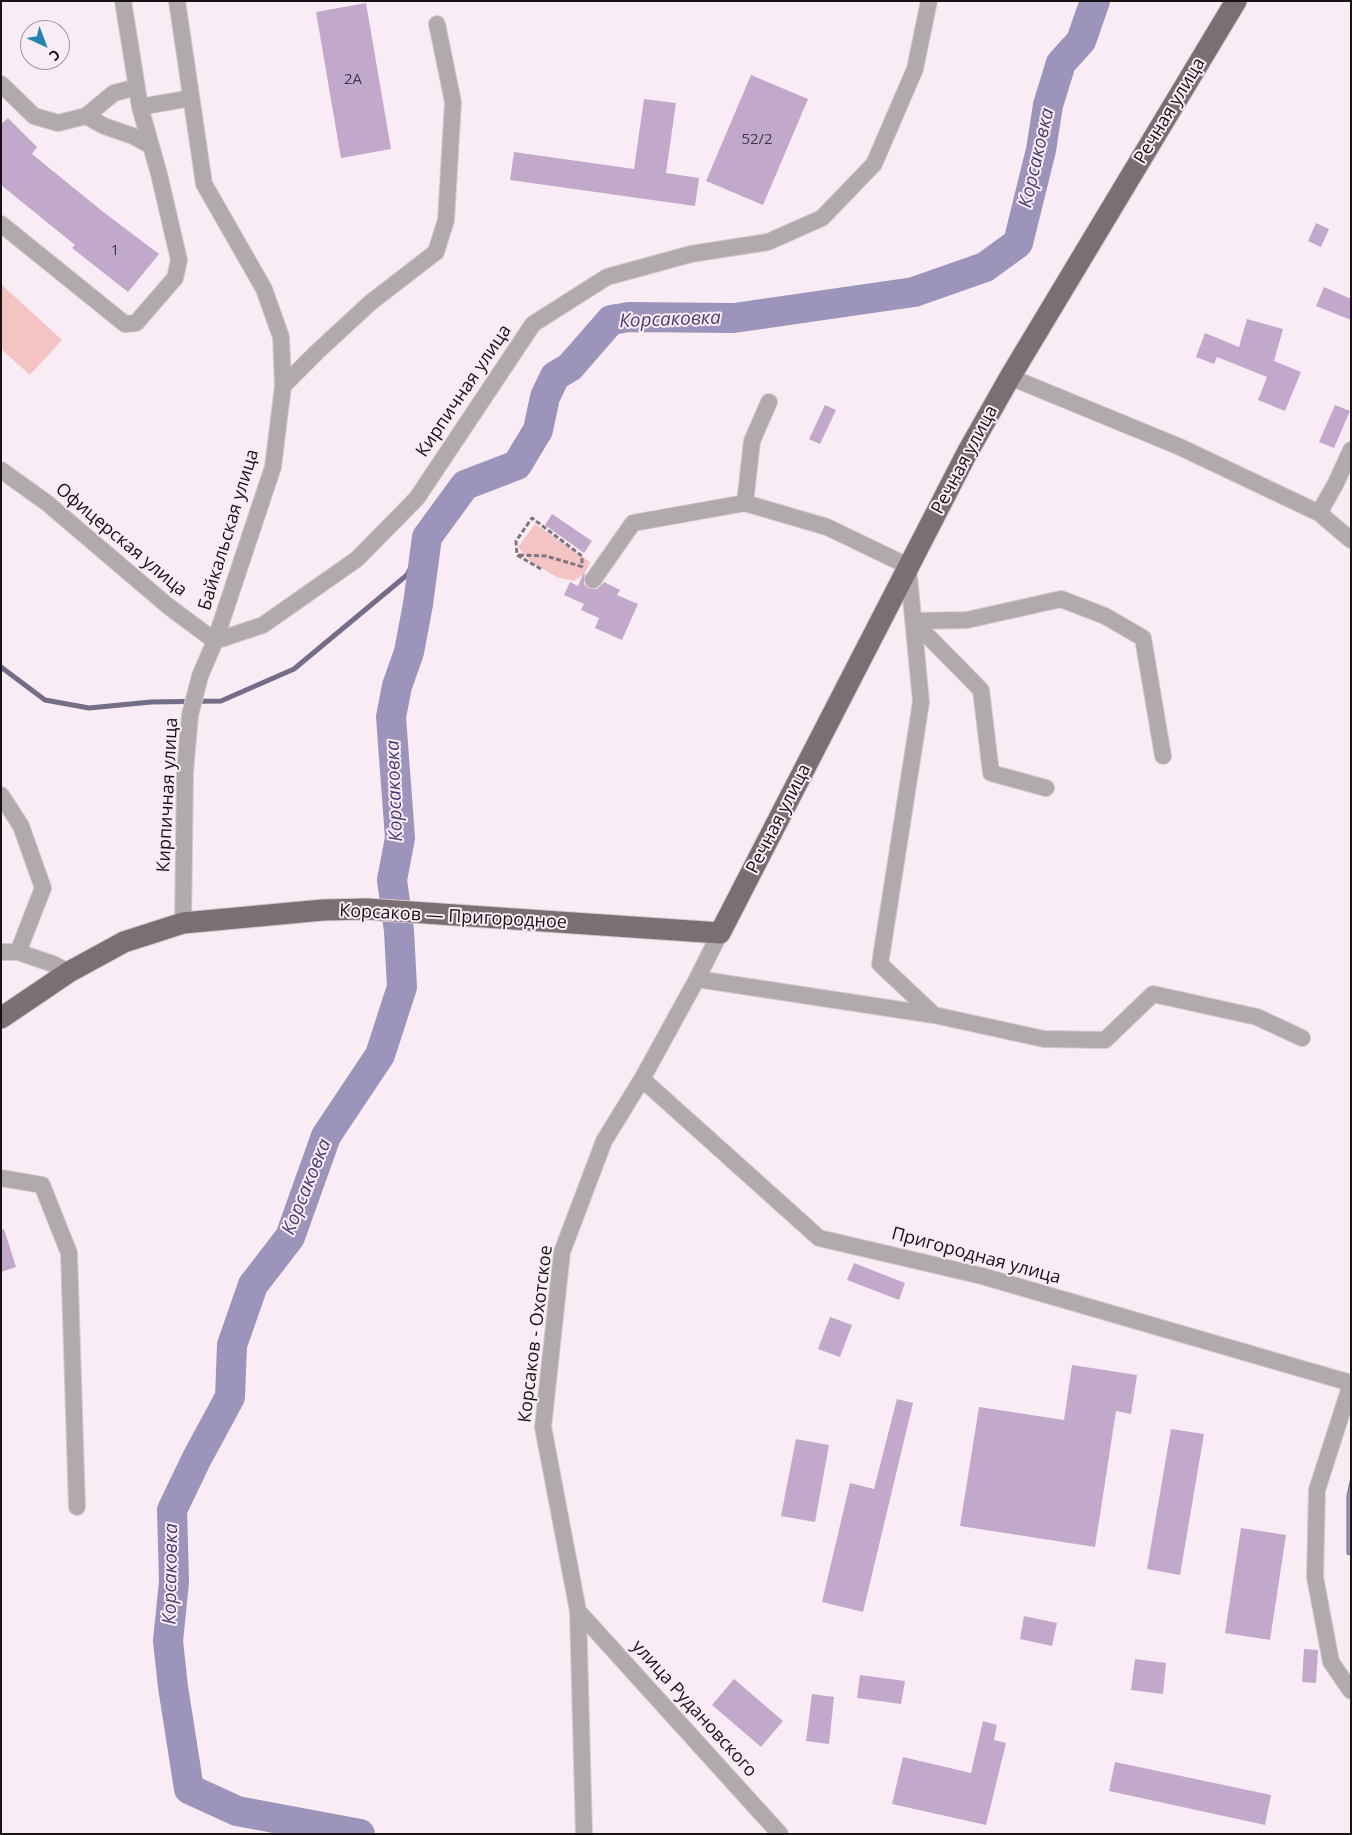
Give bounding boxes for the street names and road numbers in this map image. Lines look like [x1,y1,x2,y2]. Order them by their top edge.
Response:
street label: Речная улица [1130,54,1210,168]
street label: Кирпичная улица [412,321,516,461]
street label: Речная улица [927,402,1003,518]
street label: Байкальская улица [194,447,264,613]
street label: Офицерская улица [51,479,191,601]
street label: Кирпичная улица [153,717,183,873]
street label: Речная улица [742,761,816,877]
street label: Корсаков — Пригородное [339,900,567,934]
street label: Пригородная улица [889,1223,1063,1289]
street label: Корсаков - Охотское [514,1244,558,1424]
street label: улица Рудановского [627,1636,761,1782]

